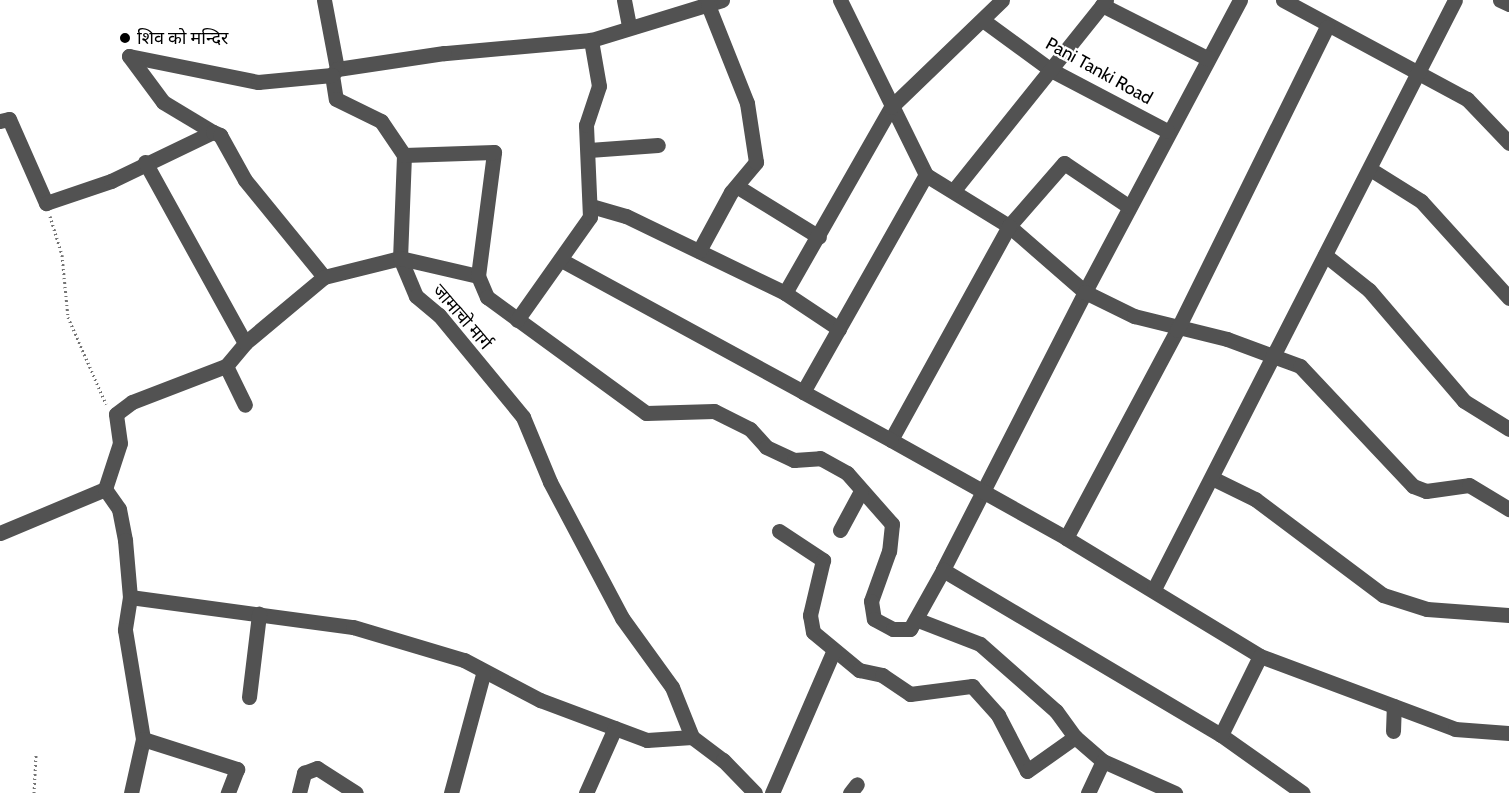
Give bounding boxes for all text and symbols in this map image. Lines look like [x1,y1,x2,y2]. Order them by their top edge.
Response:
place label: शिव को मन्दिर [137,27,228,49]
marker: शिव को मन्दिर [118,31,132,45]
street label: Pani Tanki Road [1042,33,1156,109]
street label: जामाचो मार्ग [428,280,496,354]

